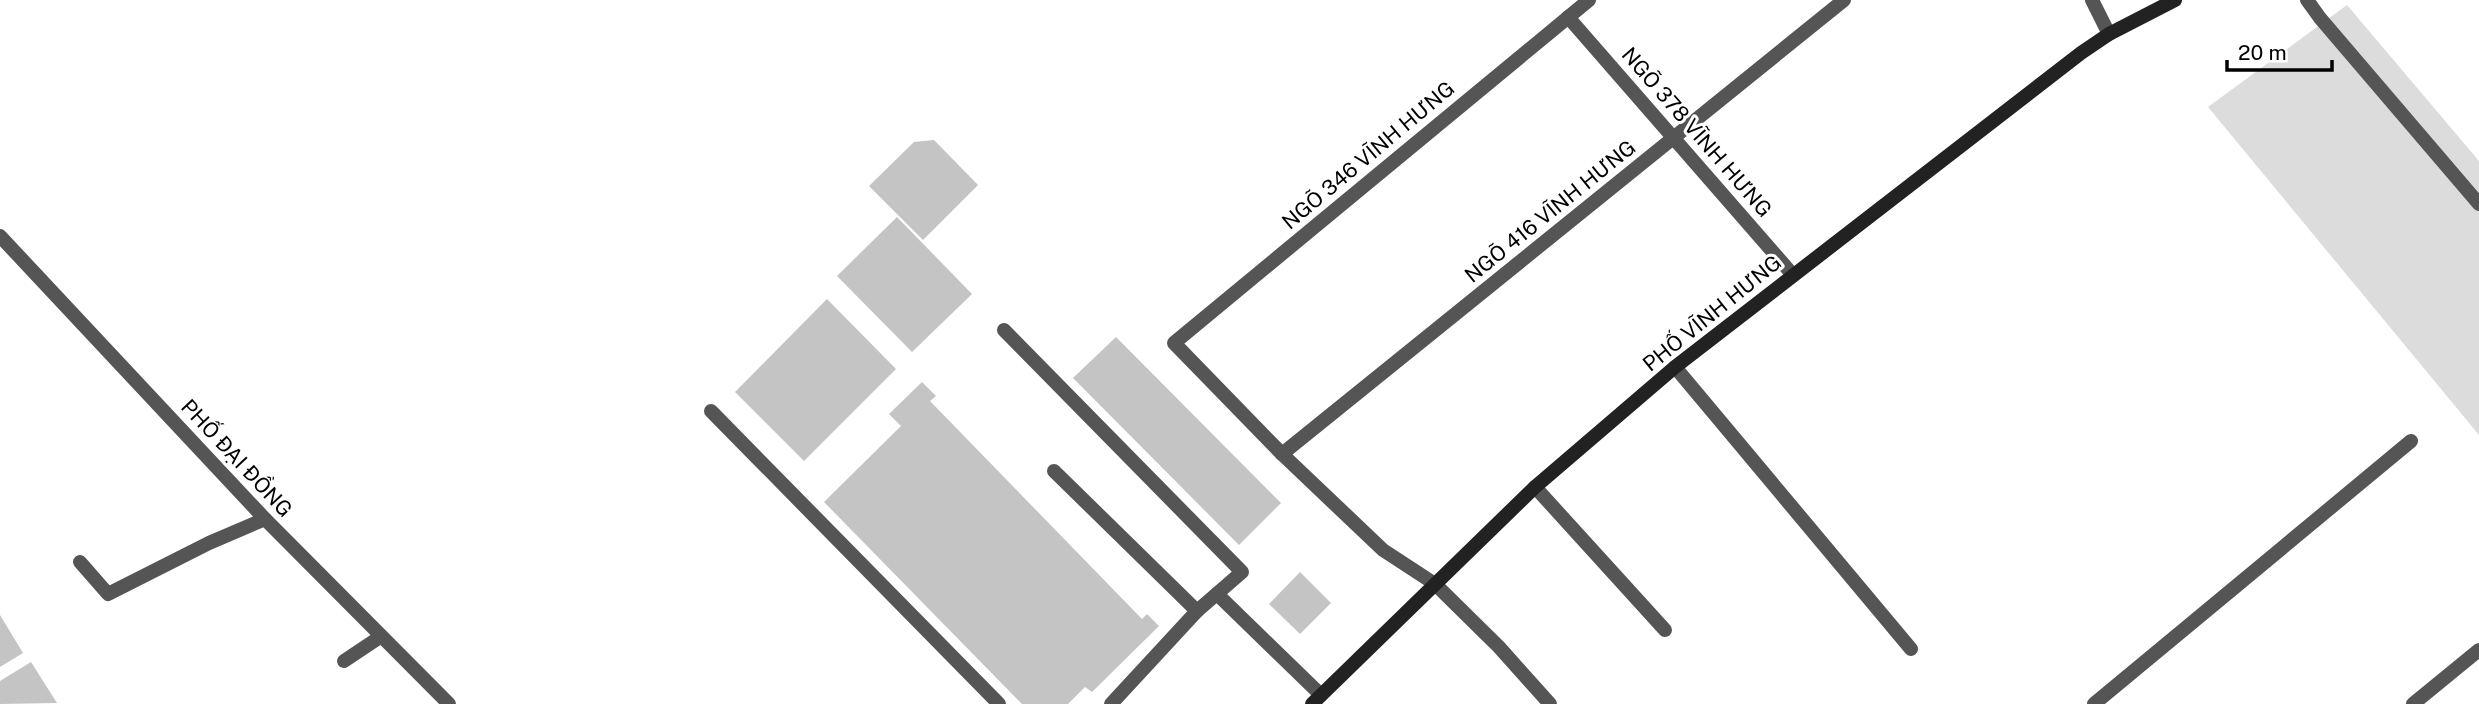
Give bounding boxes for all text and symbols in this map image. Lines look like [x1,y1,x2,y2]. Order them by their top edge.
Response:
scale bar [2227,28,2332,72]
text: 20 m [2238,40,2287,65]
street label: NGÕ 378 VĨNH HƯNG [1617,42,1777,222]
street label: NGÕ 346 VĨNH HƯNG [1277,76,1459,234]
street label: NGÕ 416 VĨNH HƯNG [1460,134,1640,288]
street label: PHỐ VĨNH HƯNG [1637,248,1786,376]
street label: PHỐ ĐẠI ĐỒNG [176,393,299,522]

